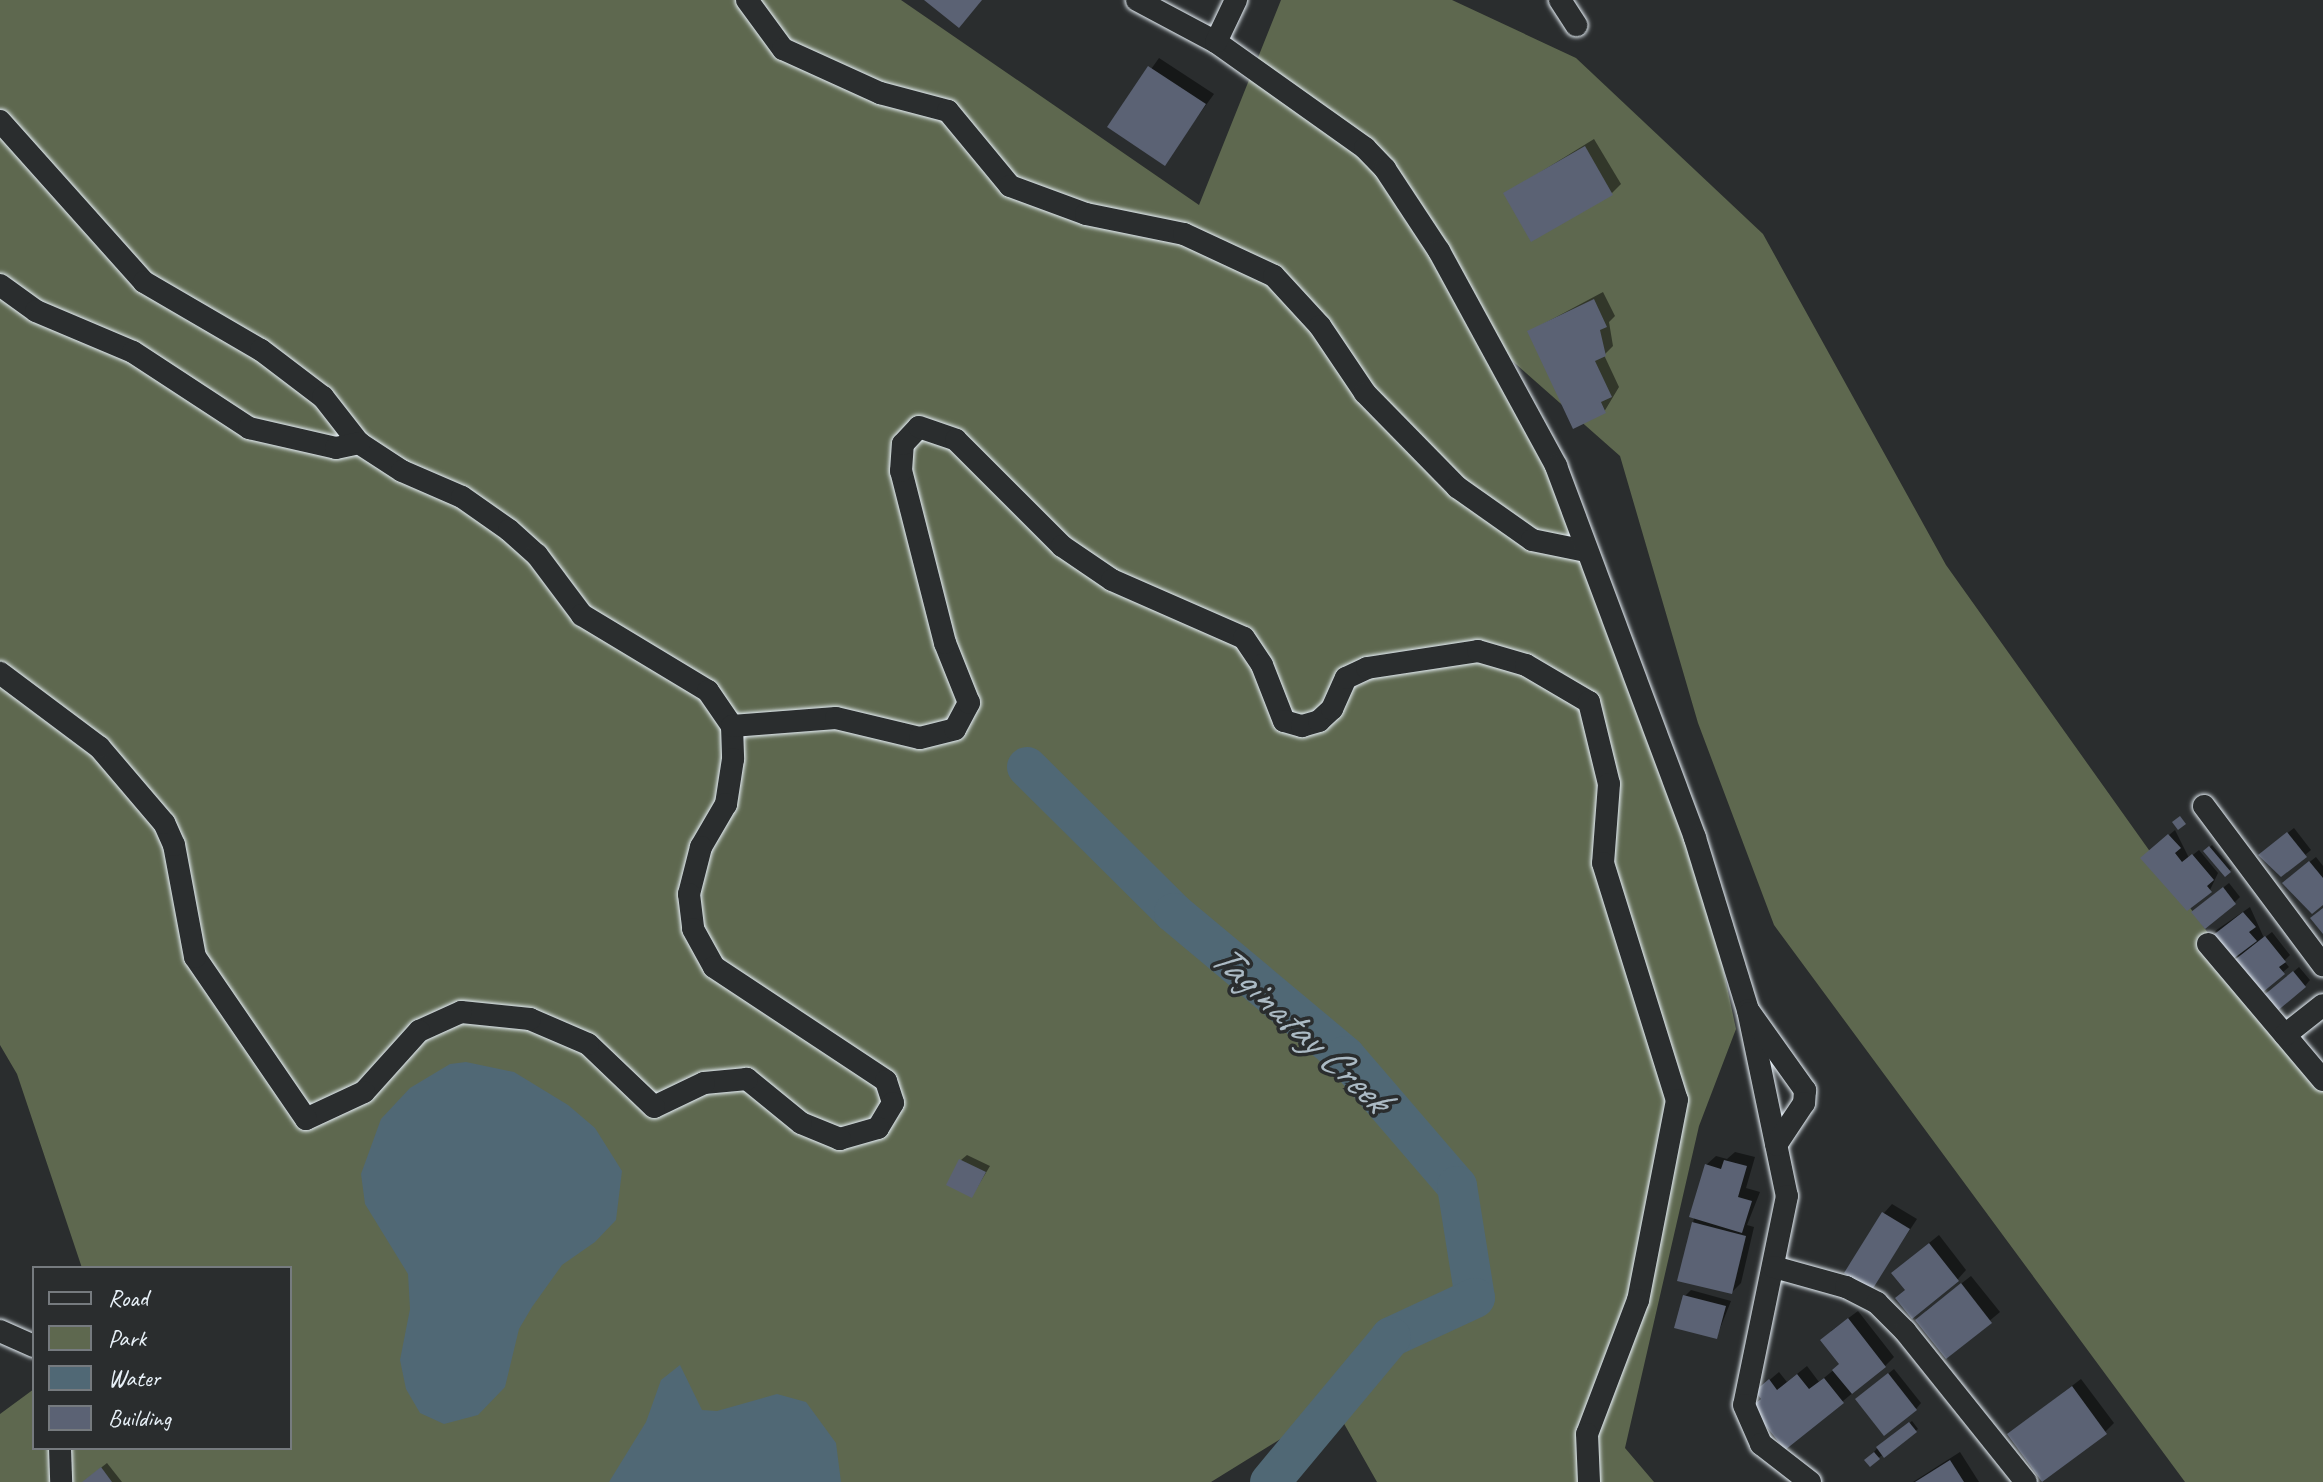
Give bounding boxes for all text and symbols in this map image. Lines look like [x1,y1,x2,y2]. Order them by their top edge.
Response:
water label: Taginatay Creek [1200,932,1400,1124]
legend [32,1266,292,1450]
text: Road [108,1283,148,1313]
text: Park [108,1323,146,1353]
text: Water [108,1363,160,1393]
text: Building [108,1403,171,1433]

